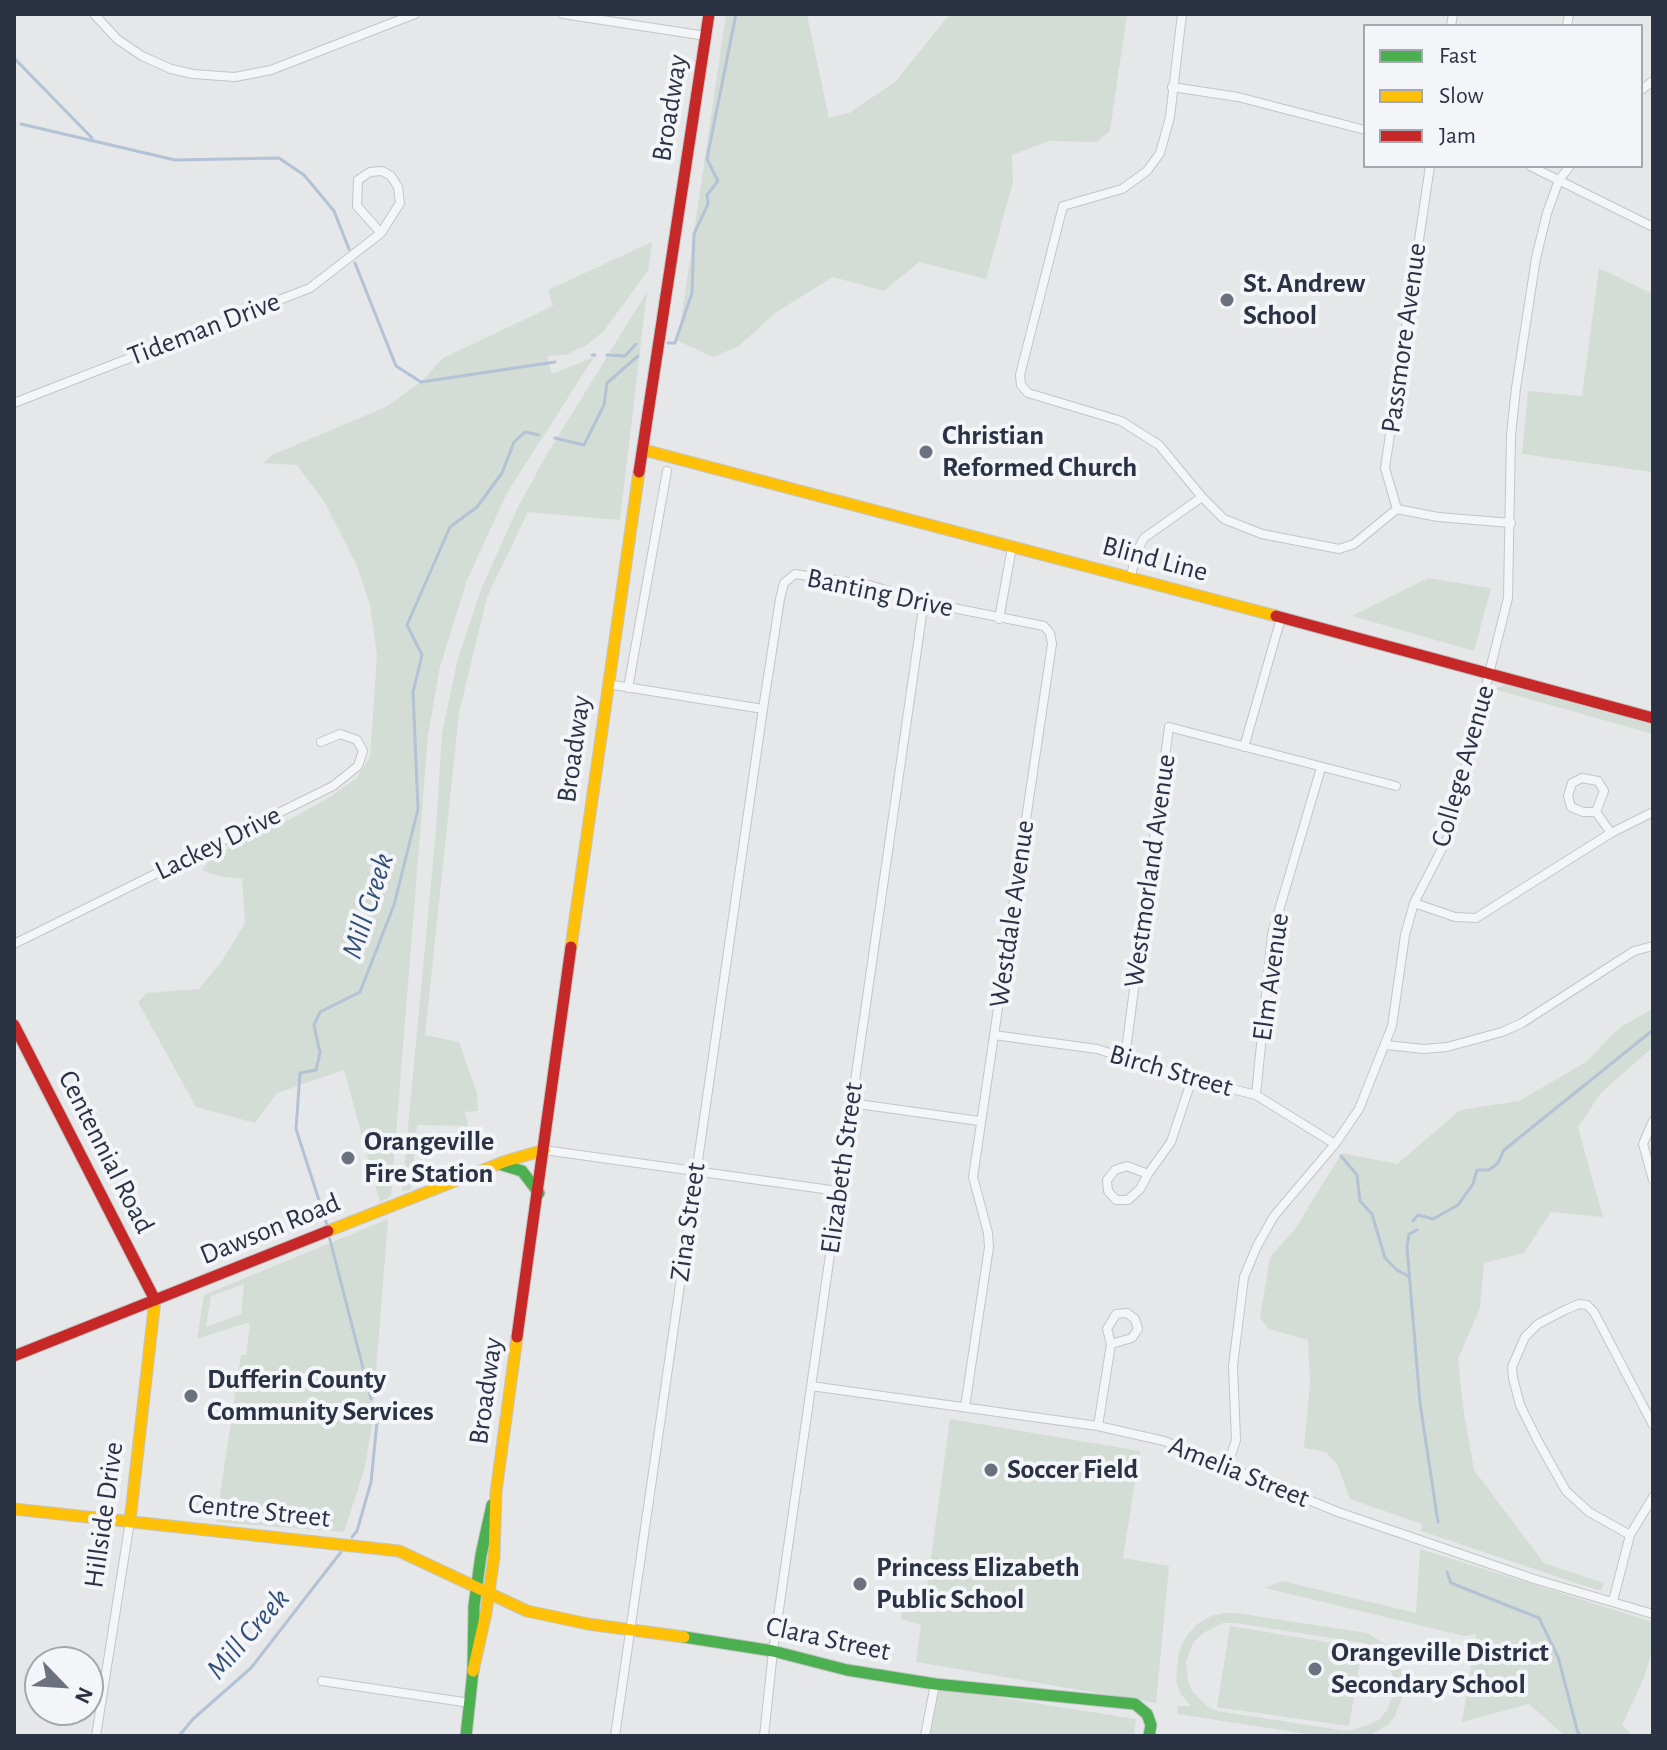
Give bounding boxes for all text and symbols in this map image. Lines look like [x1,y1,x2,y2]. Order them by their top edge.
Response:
legend [1363,24,1643,168]
text: Fast [1439,44,1476,68]
street label: Broadway [645,52,695,164]
text: Slow [1439,84,1484,108]
text: Jam [1439,124,1476,148]
street label: Passmore Avenue [1374,241,1434,435]
place label: St. Andrew School [1243,267,1365,333]
street label: Tideman Drive [123,285,285,373]
marker: St. Andrew School [1218,291,1236,309]
place label: Christian Reformed Church [942,419,1137,485]
marker: Christian Reformed Church [917,443,935,461]
street label: Blind Line [1098,529,1212,589]
street label: Banting Drive [804,561,956,625]
street label: College Avenue [1424,681,1502,851]
street label: Broadway [550,693,598,805]
street label: Westmorland Avenue [1117,752,1183,990]
street label: Lackey Drive [150,798,286,888]
street label: Westdale Avenue [982,818,1042,1010]
water label: Mill Creek [334,849,402,963]
street label: Elm Avenue [1245,911,1297,1043]
street label: Birch Street [1105,1037,1237,1105]
street label: Centennial Road [51,1065,161,1239]
street label: Elizabeth Street [813,1080,871,1256]
place label: Orangeville Fire Station [364,1125,494,1191]
marker: Orangeville Fire Station [339,1149,357,1167]
street label: Zina Street [663,1161,713,1283]
street label: Dawson Road [195,1186,345,1272]
street label: Broadway [462,1335,510,1447]
place label: Dufferin County Community Services [207,1363,434,1429]
marker: Dufferin County Community Services [182,1387,200,1405]
street label: Amelia Street [1164,1429,1314,1515]
street label: Hillside Drive [77,1440,131,1590]
place label: Soccer Field [1007,1453,1138,1487]
marker: Soccer Field [982,1461,1000,1479]
street label: Centre Street [186,1487,332,1535]
place label: Princess Elizabeth Public School [876,1551,1080,1617]
marker: Princess Elizabeth Public School [851,1575,869,1593]
water label: Mill Creek [199,1581,297,1687]
street label: Clara Street [763,1609,893,1669]
place label: Orangeville District Secondary School [1331,1636,1549,1702]
north arrow [24,1646,104,1726]
marker: Orangeville District Secondary School [1306,1660,1324,1678]
text: N [71,1684,97,1707]

